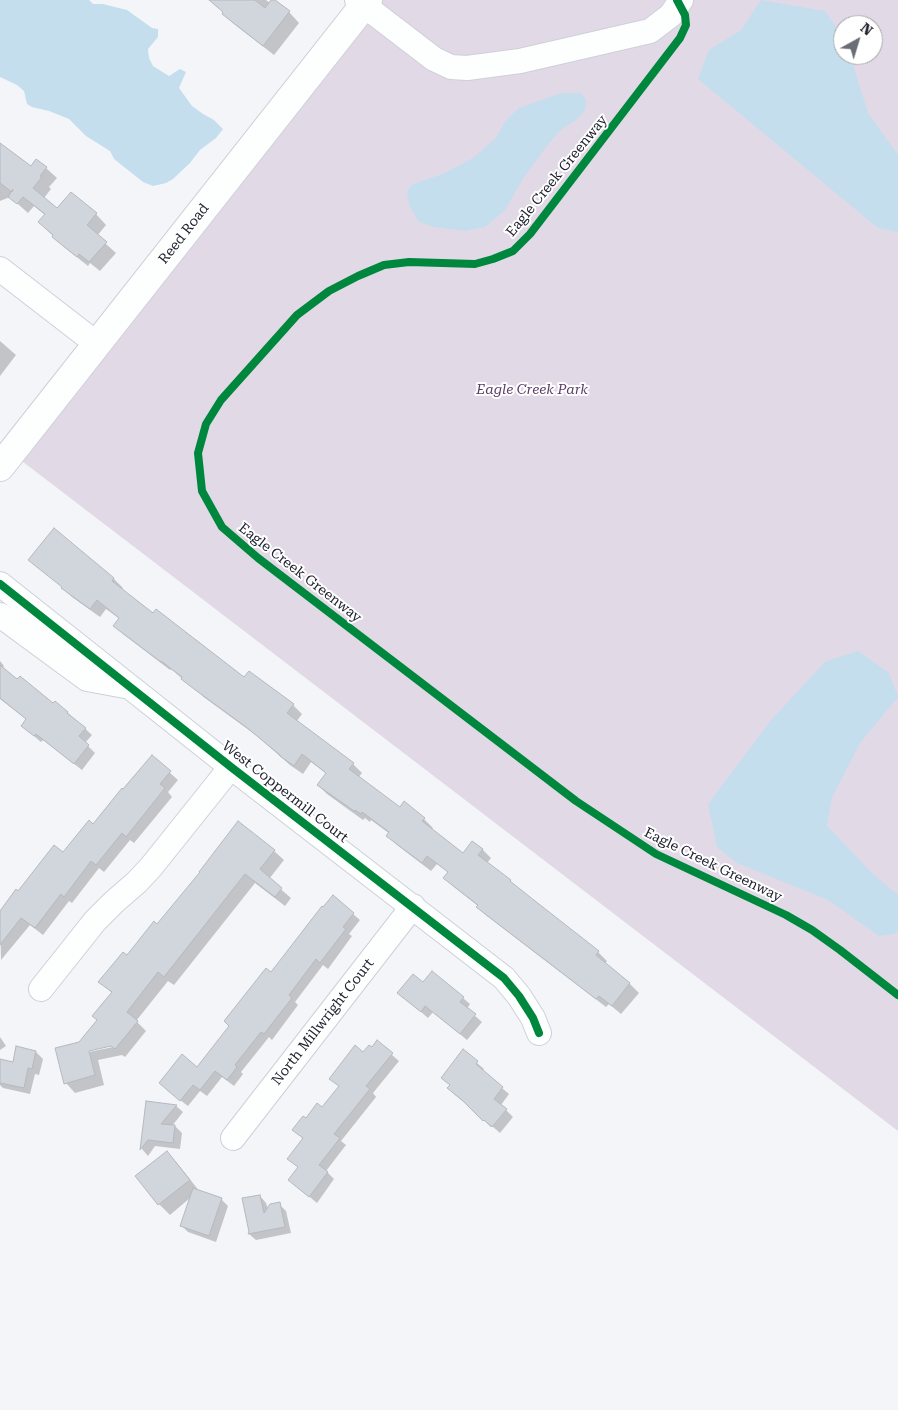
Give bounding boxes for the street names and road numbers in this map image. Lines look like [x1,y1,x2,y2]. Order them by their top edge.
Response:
street label: Eagle Creek Greenway [503,112,611,240]
street label: Reed Road [155,200,213,268]
street label: Eagle Creek Greenway [235,520,365,626]
street label: West Coppermill Court [219,738,351,846]
street label: Eagle Creek Greenway [641,824,785,906]
street label: North Millwright Court [268,955,378,1089]

